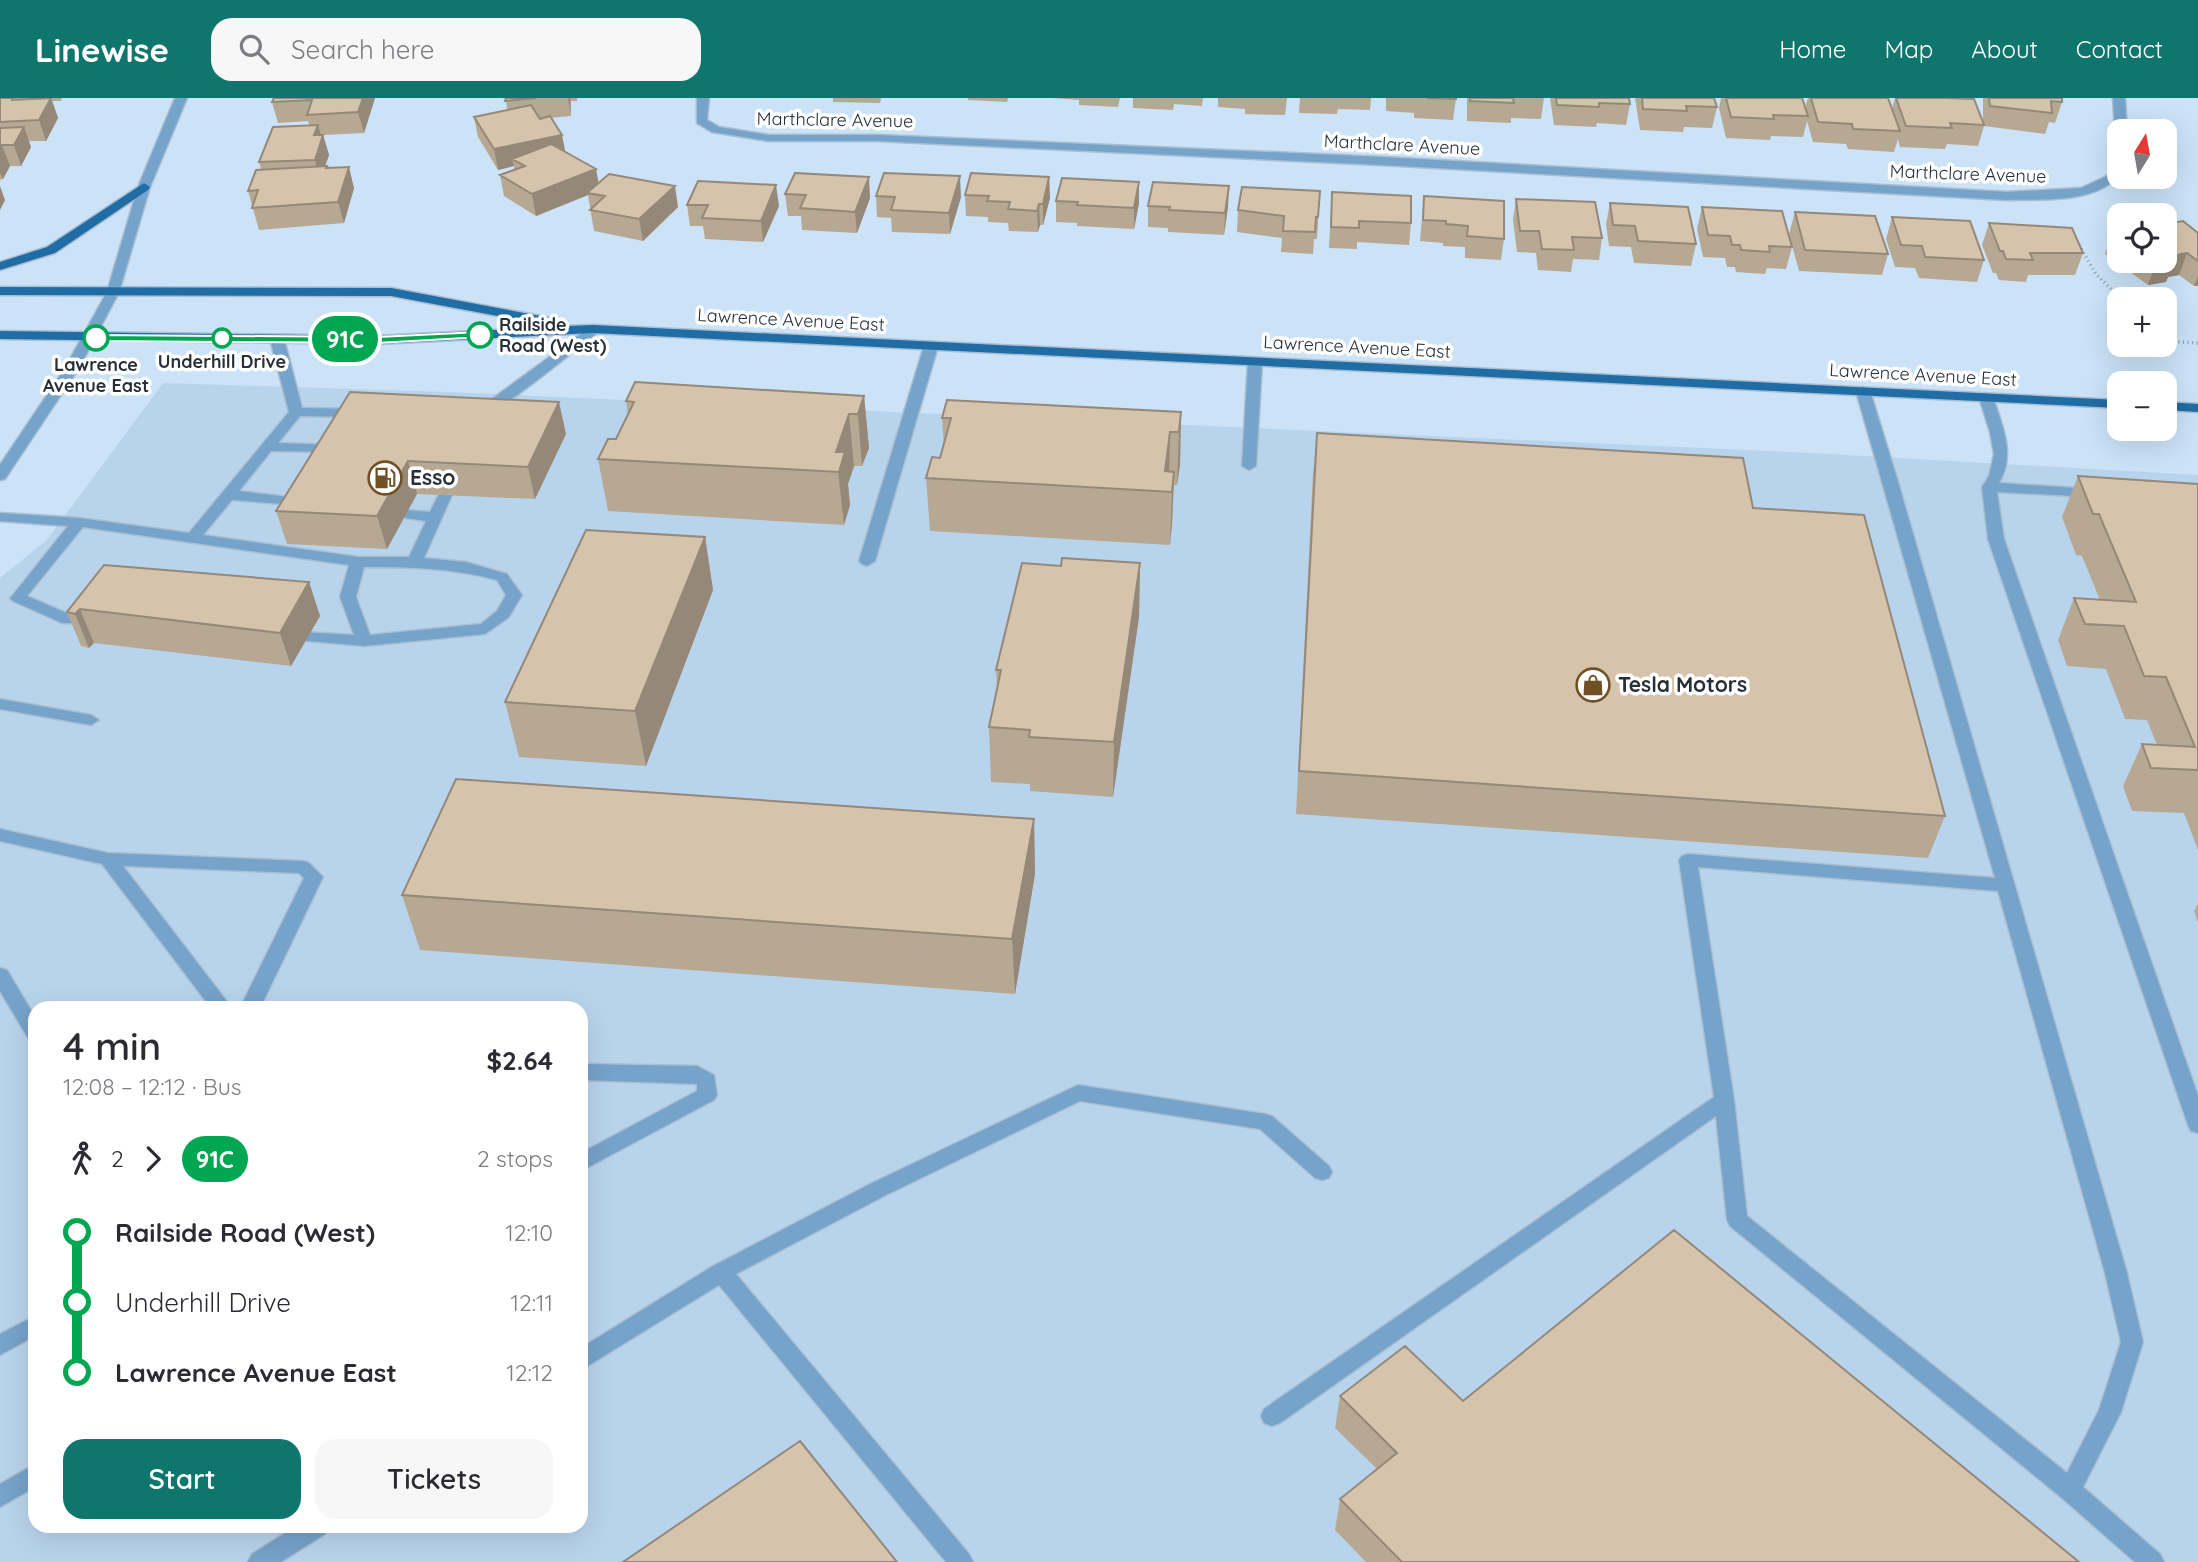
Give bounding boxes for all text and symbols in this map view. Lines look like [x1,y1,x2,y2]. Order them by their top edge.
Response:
search box [211,18,701,81]
text: Linewise [35,29,169,70]
icon: search [235,30,273,68]
text: Search here [291,33,435,66]
text: Home [1779,34,1846,64]
text: Map [1884,34,1933,64]
text: About [1971,34,2038,64]
text: Contact [2076,34,2163,64]
street label: Marthclare Avenue [757,107,914,132]
north arrow [2107,119,2177,189]
map controls [2107,119,2177,441]
street label: Marthclare Avenue [1323,129,1481,160]
street label: Marthclare Avenue [1889,159,2047,188]
button: locate [2107,203,2177,273]
button: + [2107,287,2177,357]
street label: Lawrence Avenue East [697,303,885,336]
place label: Railside Road (West) [499,313,606,357]
line badge: 91C [305,316,385,362]
marker: Railside Road (West) [467,322,493,348]
text: 91C [326,324,364,354]
marker: Lawrence Avenue East [83,325,109,351]
marker: Underhill Drive [212,328,232,348]
street label: Lawrence Avenue East [1263,330,1451,363]
place label: Underhill Drive [158,350,286,373]
place label: Lawrence Avenue East [43,353,149,397]
street label: Lawrence Avenue East [1829,358,2017,391]
button: − [2107,371,2177,441]
fuel station icon: Esso [366,459,404,497]
place label: Esso [410,464,455,490]
shop icon: Tesla Motors [1574,666,1612,704]
place label: Tesla Motors [1618,671,1747,697]
text: 4 min [63,1022,161,1070]
text: $2.64 [487,1044,553,1077]
text: 12:08 – 12:12 · Bus [63,1072,242,1101]
icon: walk [63,1140,101,1178]
icon: forward [134,1140,172,1178]
text: 2 [111,1144,124,1173]
text: 91C [196,1144,234,1174]
text: 2 stops [477,1144,553,1173]
text: Railside Road (West) [115,1216,375,1249]
text: 12:10 [505,1218,553,1247]
text: Underhill Drive [115,1286,291,1319]
text: 12:11 [510,1288,553,1317]
text: Lawrence Avenue East [115,1356,397,1389]
text: 12:12 [506,1358,553,1387]
button: Start [63,1439,301,1519]
button: Tickets [315,1439,553,1519]

